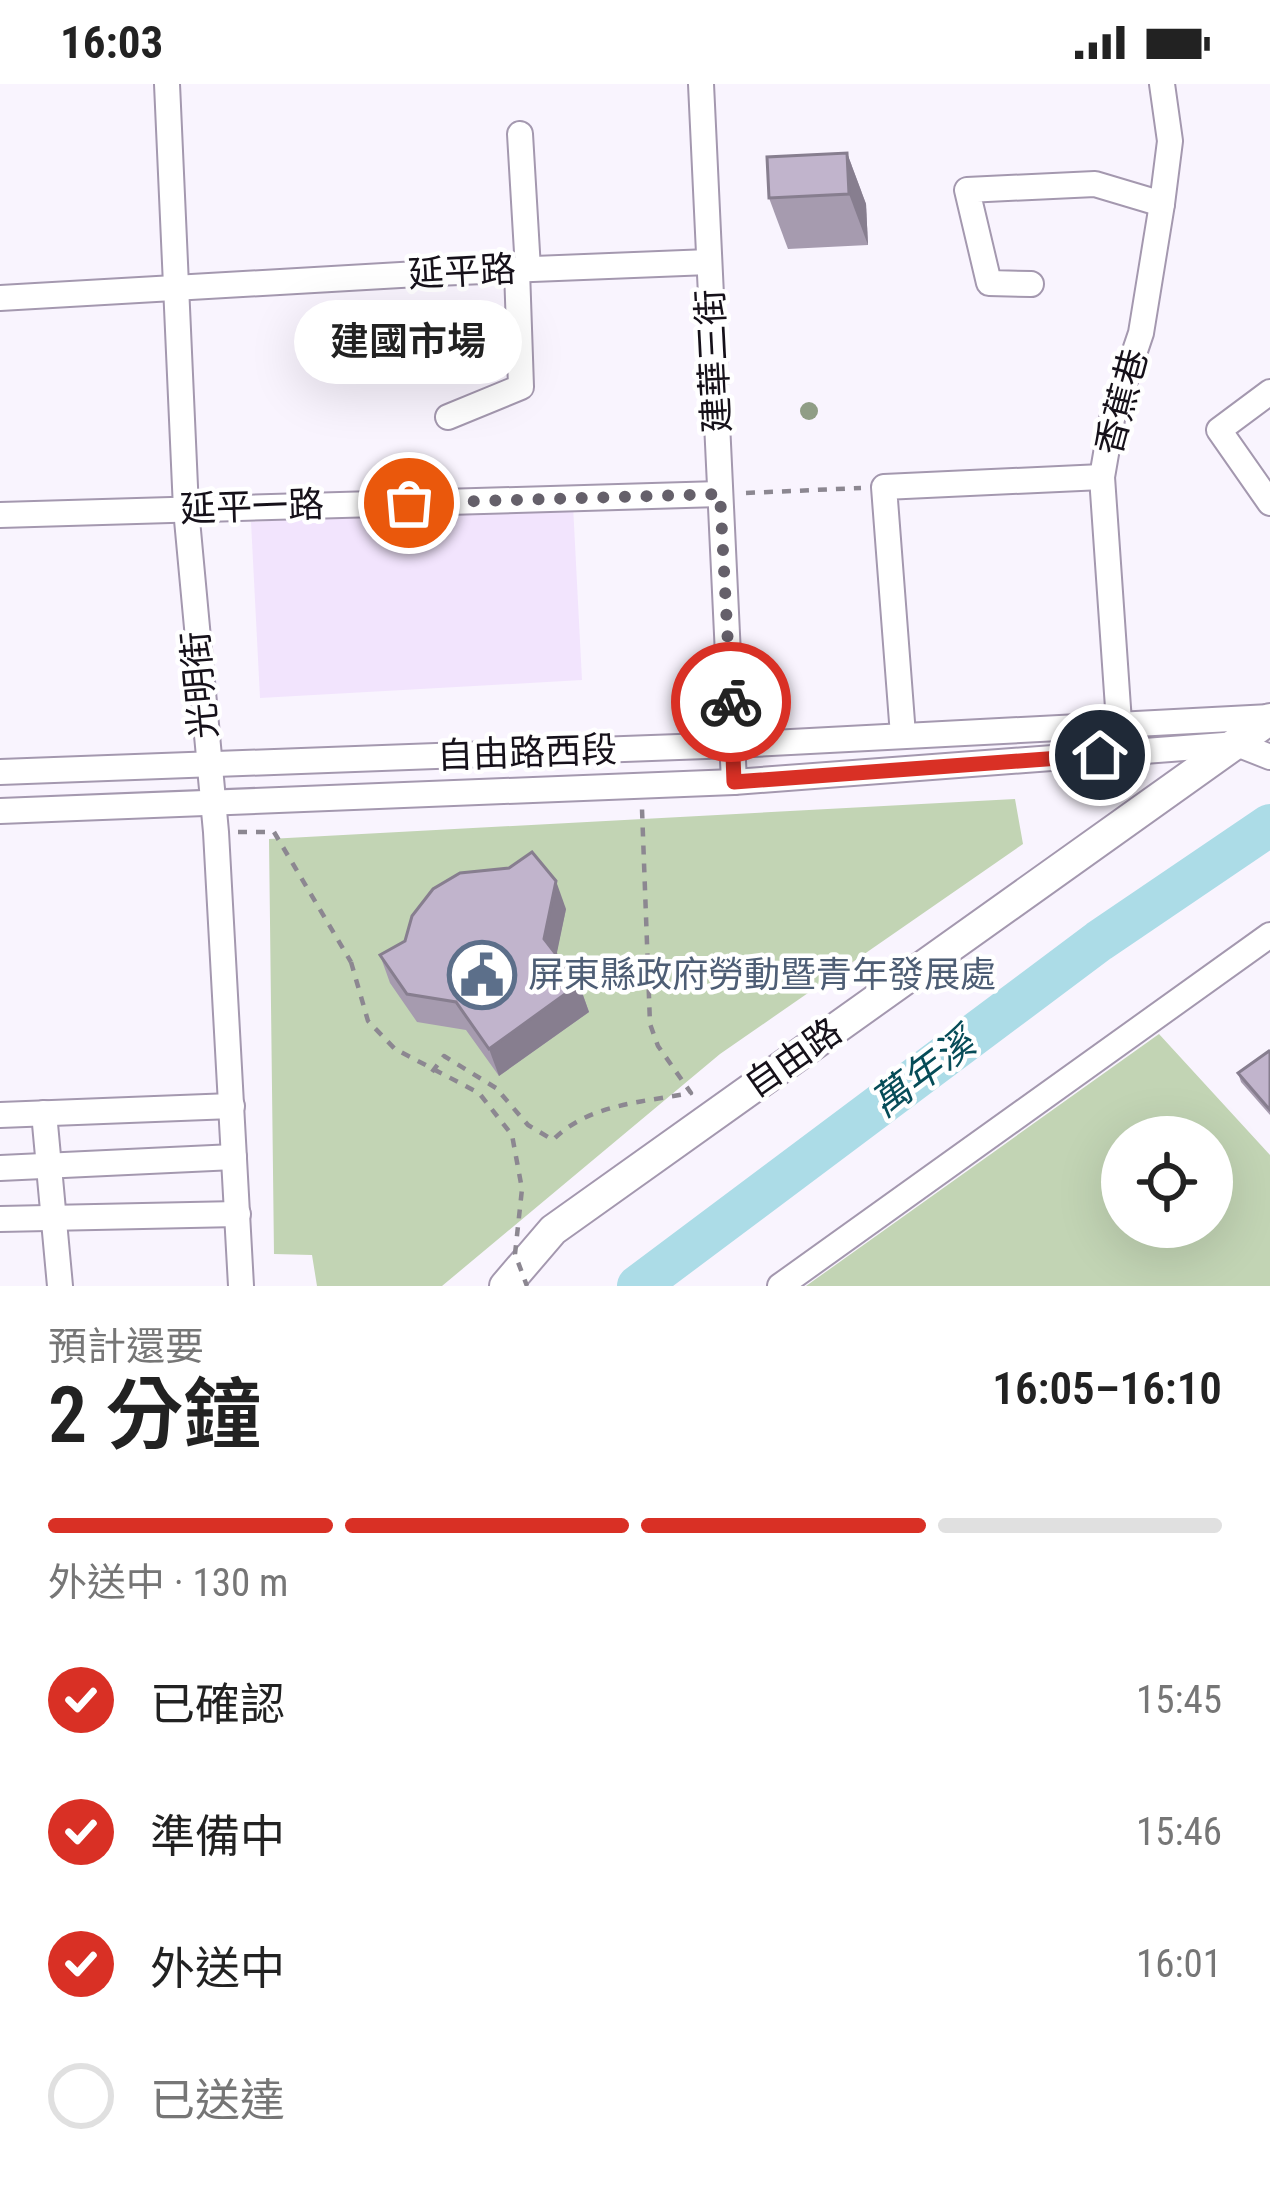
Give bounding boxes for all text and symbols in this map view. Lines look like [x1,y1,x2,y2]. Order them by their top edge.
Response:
text: 16:03 [60,16,163,69]
street label: 延平路 [407,248,517,296]
street label: 建華三街 [689,288,739,434]
callout: 建國市場 [295,299,523,383]
text: 建國市場 [330,319,486,365]
street label: 香蕉巷 [1088,344,1156,460]
pin [358,452,460,554]
icon: bag [376,470,442,536]
street label: 延平一路 [179,483,325,531]
street label: 光明街 [174,629,226,741]
courier [671,642,791,762]
icon: bike [698,669,764,735]
pin [1049,704,1151,806]
icon: home [1067,722,1133,788]
street label: 自由路西段 [436,729,618,777]
public building icon: 屏東縣政府勞動暨青年發展處 [447,940,517,1010]
place label: 屏東縣政府勞動暨青年發展處 [528,954,996,996]
street label: 自由路 [737,1010,849,1106]
water label: 萬年溪 [862,1016,988,1127]
map controls [1101,1116,1233,1248]
button: locate [1101,1116,1233,1248]
text: 預計還要 [48,1324,204,1370]
text: 16:05–16:10 [992,1362,1222,1415]
text: 2 分鐘 [48,1370,261,1461]
text: 外送中 · 130 m [48,1560,288,1606]
icon: check [48,1667,114,1733]
text: 15:45 [1136,1677,1222,1723]
text: 已確認 [150,1678,285,1731]
icon: check [48,1799,114,1865]
text: 15:46 [1136,1809,1222,1855]
text: 準備中 [150,1810,285,1863]
icon: check [48,1931,114,1997]
text: 16:01 [1136,1941,1222,1987]
text: 外送中 [150,1942,285,1995]
text: 已送達 [150,2074,285,2127]

